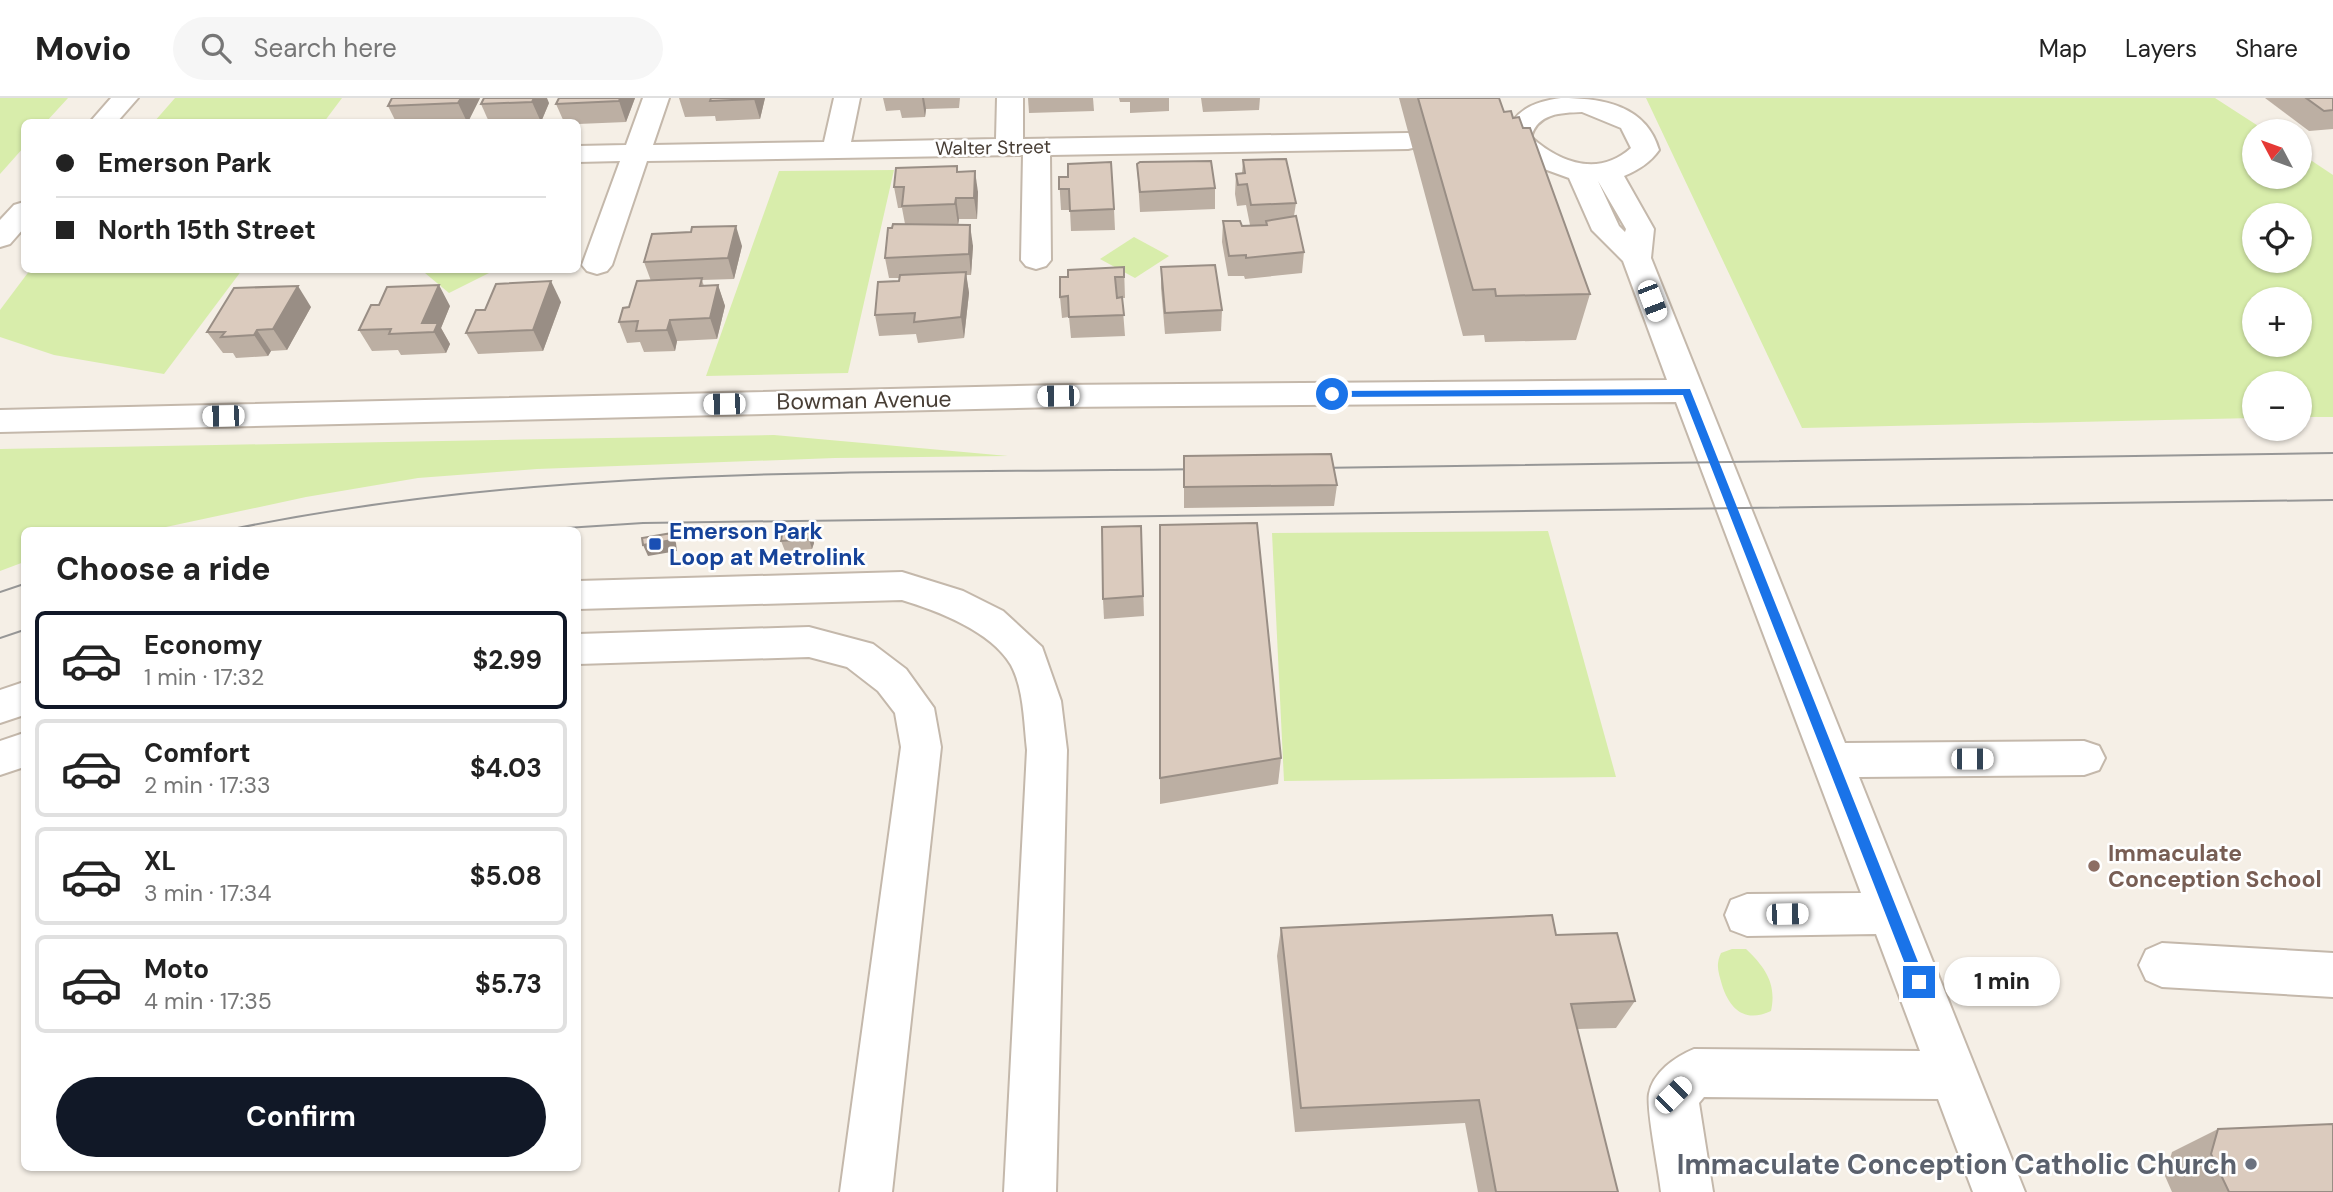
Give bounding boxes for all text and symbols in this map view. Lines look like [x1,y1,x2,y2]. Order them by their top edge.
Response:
search box [173,17,663,80]
text: Movio [35,27,131,70]
icon: search [197,29,235,67]
text: Search here [253,31,397,65]
text: Map [2039,33,2087,64]
text: Layers [2125,33,2197,64]
text: Share [2235,33,2298,64]
north arrow [2242,119,2312,189]
map controls [2242,119,2312,441]
street label: Walter Street [935,134,1051,161]
text: Emerson Park [98,146,272,180]
button: locate [2242,203,2312,273]
text: North 15th Street [98,213,316,247]
car [1635,278,1670,324]
button: + [2242,287,2312,357]
button: − [2242,371,2312,441]
route start [1316,378,1348,410]
street label: Bowman Avenue [776,383,952,417]
car [1037,385,1080,407]
car [703,393,746,415]
car [202,405,245,427]
place label: Emerson Park Loop at Metrolink [669,516,866,572]
marker: Emerson Park Loop at Metrolink [647,536,663,552]
text: Choose a ride [56,548,271,590]
text: Economy [144,628,262,662]
icon: car [60,629,123,692]
text: $2.99 [473,643,542,677]
text: 1 min · 17:32 [144,662,264,692]
text: Comfort [144,736,250,770]
icon: car [60,737,123,800]
car [1952,749,1994,770]
text: $4.03 [470,751,542,785]
text: 2 min · 17:33 [144,770,271,800]
place label: Immaculate Conception School [2108,838,2322,894]
text: XL [144,844,176,878]
icon: car [60,845,123,908]
marker: Immaculate Conception School [2086,858,2102,874]
text: $5.08 [470,859,542,893]
text: 3 min · 17:34 [144,878,271,908]
car [1766,903,1809,925]
text: Moto [144,952,209,986]
icon: car [60,953,123,1016]
callout: 1 min [1944,958,2059,1006]
route end [1903,966,1935,998]
text: 1 min [1974,966,2030,996]
text: $5.73 [475,967,542,1001]
text: 4 min · 17:35 [144,986,272,1016]
car [1651,1073,1696,1117]
button: Confirm [56,1077,546,1157]
place label: Immaculate Conception Catholic Church [1677,1146,2237,1183]
marker: Immaculate Conception Catholic Church [2243,1156,2259,1172]

